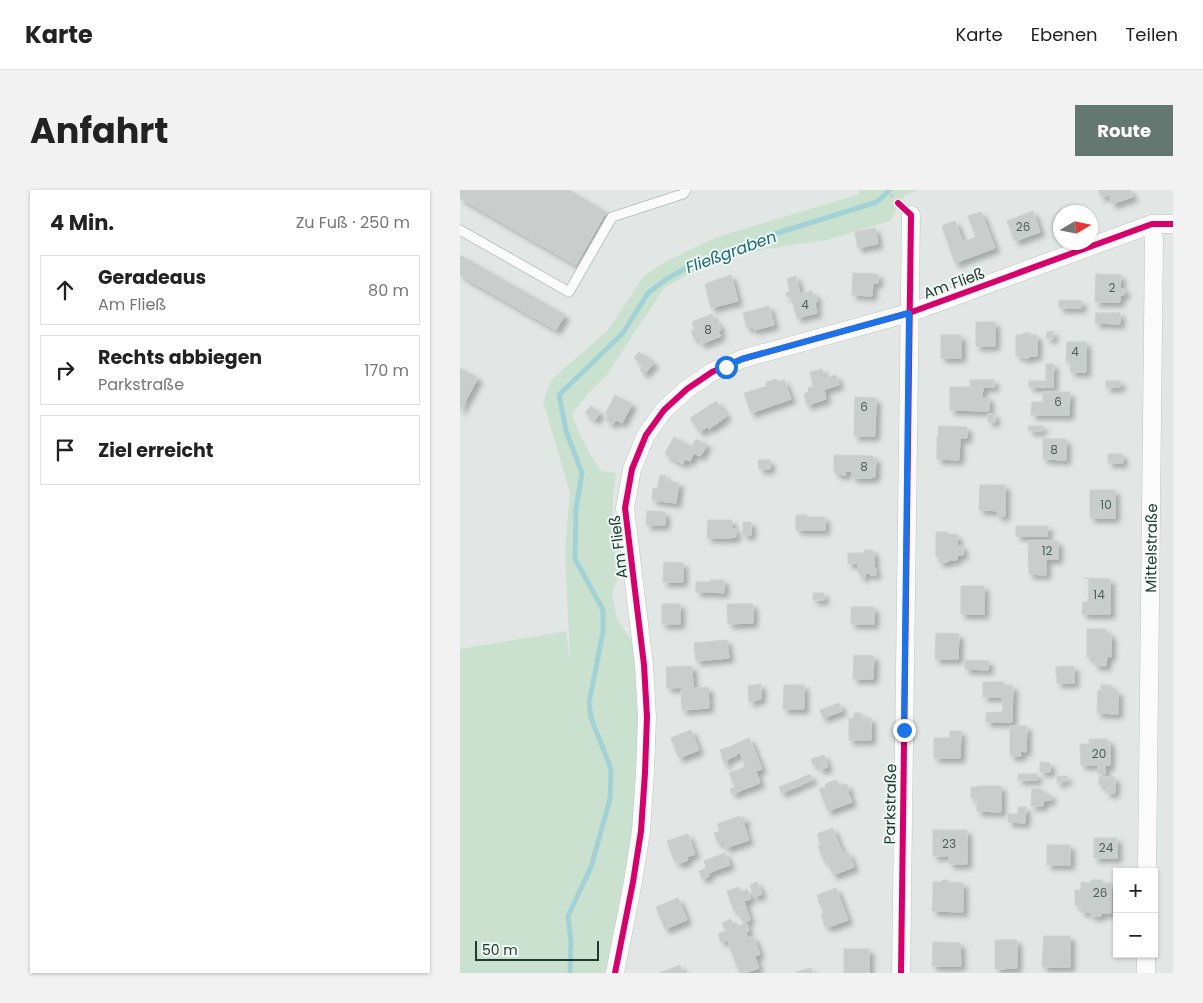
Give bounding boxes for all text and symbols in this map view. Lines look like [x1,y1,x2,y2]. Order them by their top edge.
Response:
text: Karte [25,18,93,51]
text: Karte [955,22,1003,47]
text: Ebenen [1031,22,1098,47]
text: Teilen [1126,22,1178,47]
button: Route [1075,105,1173,156]
text: Anfahrt [30,106,169,155]
north arrow [1053,205,1098,250]
text: 4 Min. [50,208,114,237]
text: Zu Fuß · 250 m [296,211,410,234]
house number: 26 [1016,218,1030,235]
water label: Fließgraben [682,225,780,279]
street label: Am Fließ [920,262,988,304]
text: Geradeaus [98,264,206,291]
icon: ahead [51,276,79,304]
text: 80 m [368,279,409,302]
house number: 2 [1109,279,1116,296]
text: Am Fließ [98,293,166,316]
house number: 4 [801,296,809,313]
house number: 8 [704,321,712,338]
house number: 4 [1071,343,1079,360]
text: Rechts abbiegen [98,344,262,371]
icon: right [51,356,79,384]
route start [715,356,738,379]
text: 170 m [364,359,409,382]
text: Parkstraße [98,373,184,396]
house number: 6 [1054,393,1062,410]
house number: 6 [860,398,868,415]
icon: arrive [51,436,79,464]
text: Ziel erreicht [98,437,214,464]
house number: 8 [1050,441,1058,458]
house number: 8 [860,458,868,475]
house number: 10 [1100,496,1112,513]
street label: Mittelstraße [1140,503,1162,593]
street label: Am Fließ [604,514,632,580]
house number: 12 [1042,542,1052,559]
house number: 14 [1093,586,1105,603]
route end [893,719,916,742]
house number: 20 [1092,745,1106,762]
street label: Parkstraße [879,763,901,845]
house number: 23 [942,835,956,852]
house number: 24 [1099,839,1114,856]
map controls [1113,868,1158,958]
button: + [1113,868,1158,913]
house number: 26 [1093,884,1107,901]
button: − [1113,913,1158,958]
scale bar [475,938,599,961]
text: 50 m [482,940,518,960]

